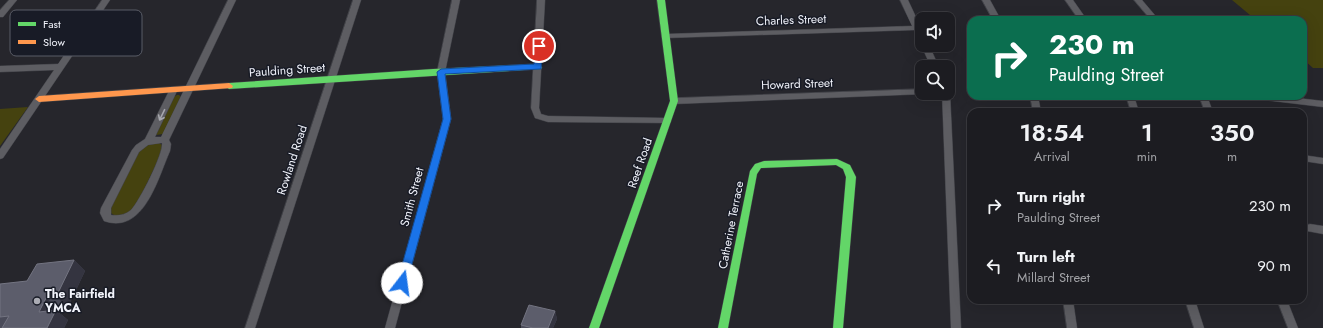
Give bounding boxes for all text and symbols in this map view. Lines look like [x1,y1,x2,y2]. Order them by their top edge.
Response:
legend [10,10,142,56]
street label: Charles Street [755,10,827,30]
map controls [915,12,955,100]
button: sound [915,12,955,52]
text: Fast [43,16,61,32]
text: 230 m [1049,24,1135,65]
pin [522,29,556,63]
icon: right [983,32,1035,84]
text: Slow [43,34,65,50]
icon: arrive [528,35,550,57]
street label: Paulding Street [248,58,326,82]
button: search [915,60,955,100]
text: Paulding Street [1049,62,1164,88]
street label: Howard Street [761,74,833,94]
one-way arrow [158,109,165,121]
text: 18:54 [1020,115,1084,150]
text: 1 [1141,115,1153,150]
text: 350 [1210,115,1254,150]
street label: Rowland Road [272,123,312,197]
street label: Reef Road [623,135,657,191]
text: Arrival [1034,147,1070,166]
text: min [1137,147,1157,166]
text: m [1227,147,1237,166]
street label: Smith Street [395,165,429,229]
street label: Catherine Terrace [714,180,748,270]
text: Turn right [1017,186,1085,208]
icon: right [983,195,1005,217]
text: 230 m [1249,195,1291,217]
text: Paulding Street [1017,208,1100,227]
text: Turn left [1017,246,1075,268]
icon: left [983,255,1005,277]
text: 90 m [1257,255,1291,277]
position arrow [381,262,423,304]
text: Millard Street [1017,268,1090,287]
place label: The Fairfield YMCA [44,285,115,317]
marker: The Fairfield YMCA [32,296,42,306]

